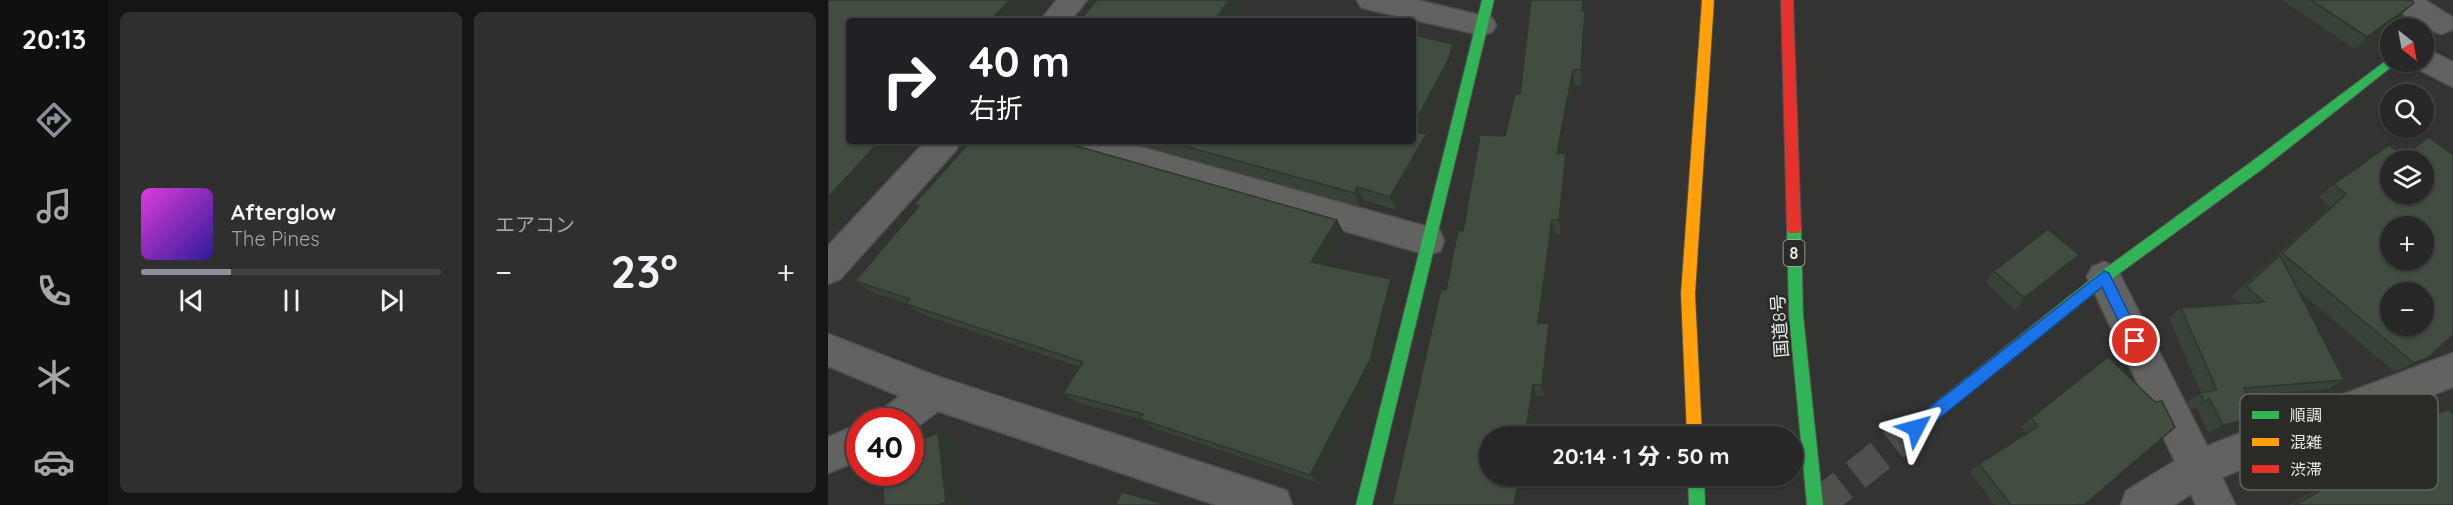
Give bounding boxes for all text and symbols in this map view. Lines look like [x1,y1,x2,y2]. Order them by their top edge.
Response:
north arrow [2380,18,2434,72]
map controls [2380,18,2434,336]
text: 20:13 [22,22,86,56]
text: 40 m [969,35,1070,88]
icon: right [870,42,948,120]
button: search [2380,84,2434,138]
text: 右折 [969,91,1023,125]
icon: directions [33,99,75,141]
button: layers [2380,150,2434,204]
icon: music [33,185,75,227]
text: Afterglow [231,198,336,226]
text: エアコン [495,212,575,237]
button: + [2380,216,2434,270]
text: The Pines [231,226,320,251]
road number: 8 [1784,240,1804,266]
text: 23° [611,243,678,299]
text: − [495,251,512,292]
text: + [776,251,795,292]
icon: phone [33,270,75,312]
button: − [2380,282,2434,336]
icon: previous [175,284,208,317]
icon: pause [275,284,308,317]
icon: next [375,284,408,317]
street label: 国道8号 [1766,293,1793,359]
pin [2109,315,2160,366]
icon: arrive [2118,324,2151,357]
icon: climate [33,356,75,398]
legend [2240,394,2438,490]
position arrow [1884,396,1948,460]
text: 順調 [2290,405,2322,425]
speed limit sign: 40 [846,408,924,486]
text: 混雑 [2290,432,2322,452]
icon: car [33,441,75,483]
text: 20:14 · 1 分 · 50 m [1552,442,1730,470]
text: 渋滞 [2290,459,2322,479]

